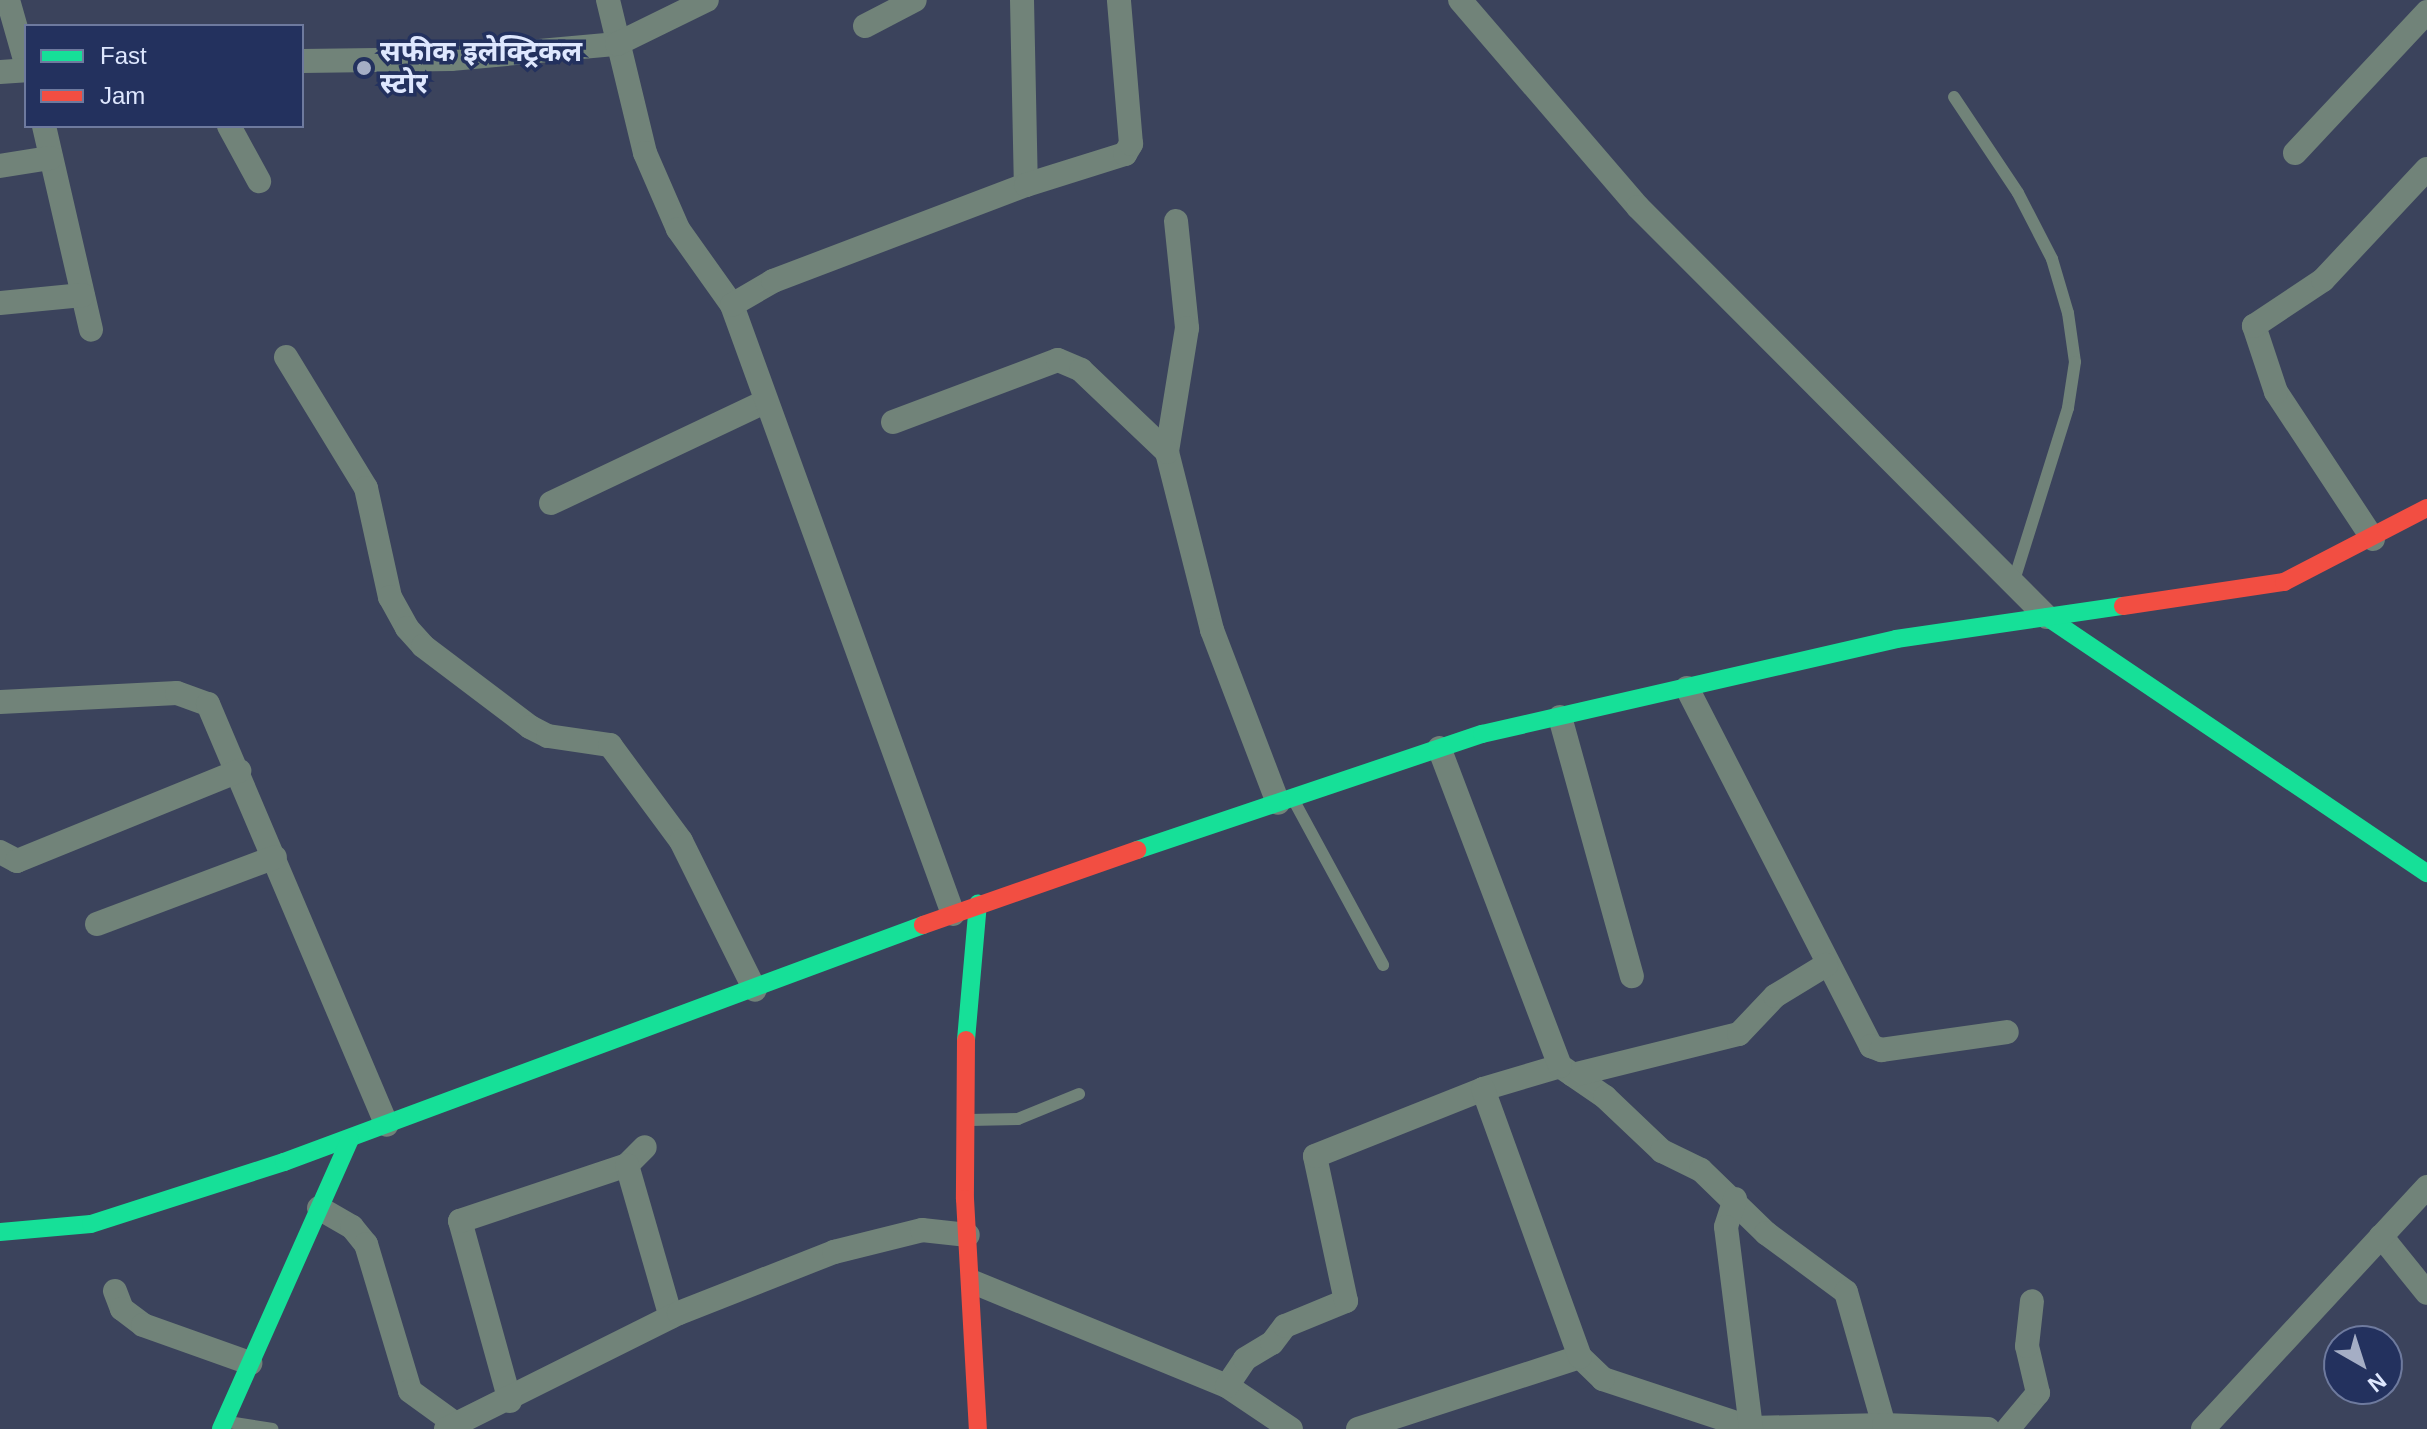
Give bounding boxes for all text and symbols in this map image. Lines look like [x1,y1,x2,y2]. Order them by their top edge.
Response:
legend [24,24,304,128]
place label: सफीक इलेक्ट्रिकल स्टोर [380,35,582,101]
text: Fast [100,42,147,69]
marker: सफीक इलेक्ट्रिकल स्टोर [355,59,373,77]
text: Jam [100,82,145,109]
north arrow [2323,1325,2403,1405]
text: N [2363,1368,2391,1397]

